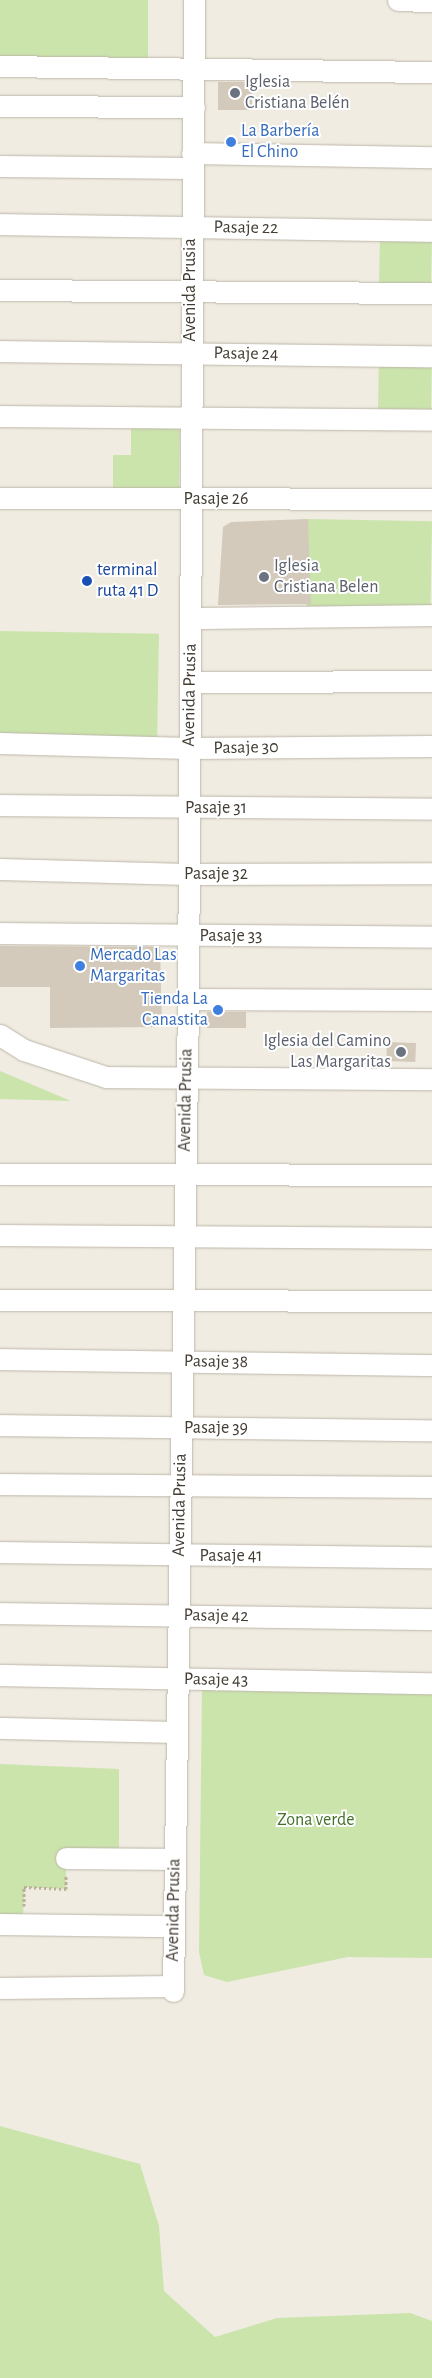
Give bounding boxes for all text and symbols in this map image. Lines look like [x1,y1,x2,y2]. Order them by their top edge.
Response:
place label: Iglesia Cristiana Belén [245,72,349,115]
marker: Iglesia Cristiana Belén [229,87,241,99]
place label: La Barbería El Chino [241,121,319,163]
marker: La Barbería El Chino [225,136,237,148]
street label: Pasaje 22 [214,217,278,239]
street label: Avenida Prusia [179,238,201,342]
street label: Pasaje 24 [213,343,279,365]
street label: Pasaje 26 [184,488,248,510]
place label: Iglesia Cristiana Belen [274,556,378,598]
place label: terminal ruta 41 D [97,560,158,602]
marker: Iglesia Cristiana Belen [258,571,270,583]
marker: terminal ruta 41 D [81,575,93,587]
street label: Avenida Prusia [178,643,202,747]
street label: Pasaje 30 [213,737,279,759]
street label: Pasaje 31 [185,797,247,819]
street label: Pasaje 32 [184,863,248,885]
street label: Pasaje 33 [199,925,263,947]
place label: Mercado Las Margaritas [90,945,177,988]
marker: Mercado Las Margaritas [74,960,86,972]
place label: Tienda La Canastita [141,989,208,1032]
marker: Tienda La Canastita [212,1004,224,1016]
place label: Iglesia del Camino Las Margaritas [263,1031,391,1074]
marker: Iglesia del Camino Las Margaritas [395,1046,407,1058]
street label: Avenida Prusia [174,1048,198,1152]
street label: Pasaje 38 [184,1351,248,1373]
street label: Pasaje 39 [184,1417,248,1439]
street label: Avenida Prusia [168,1453,192,1557]
street label: Pasaje 41 [199,1545,263,1567]
street label: Pasaje 42 [183,1605,249,1627]
street label: Pasaje 43 [184,1669,248,1691]
park label: Zona verde [277,1809,355,1831]
street label: Avenida Prusia [162,1858,186,1962]

